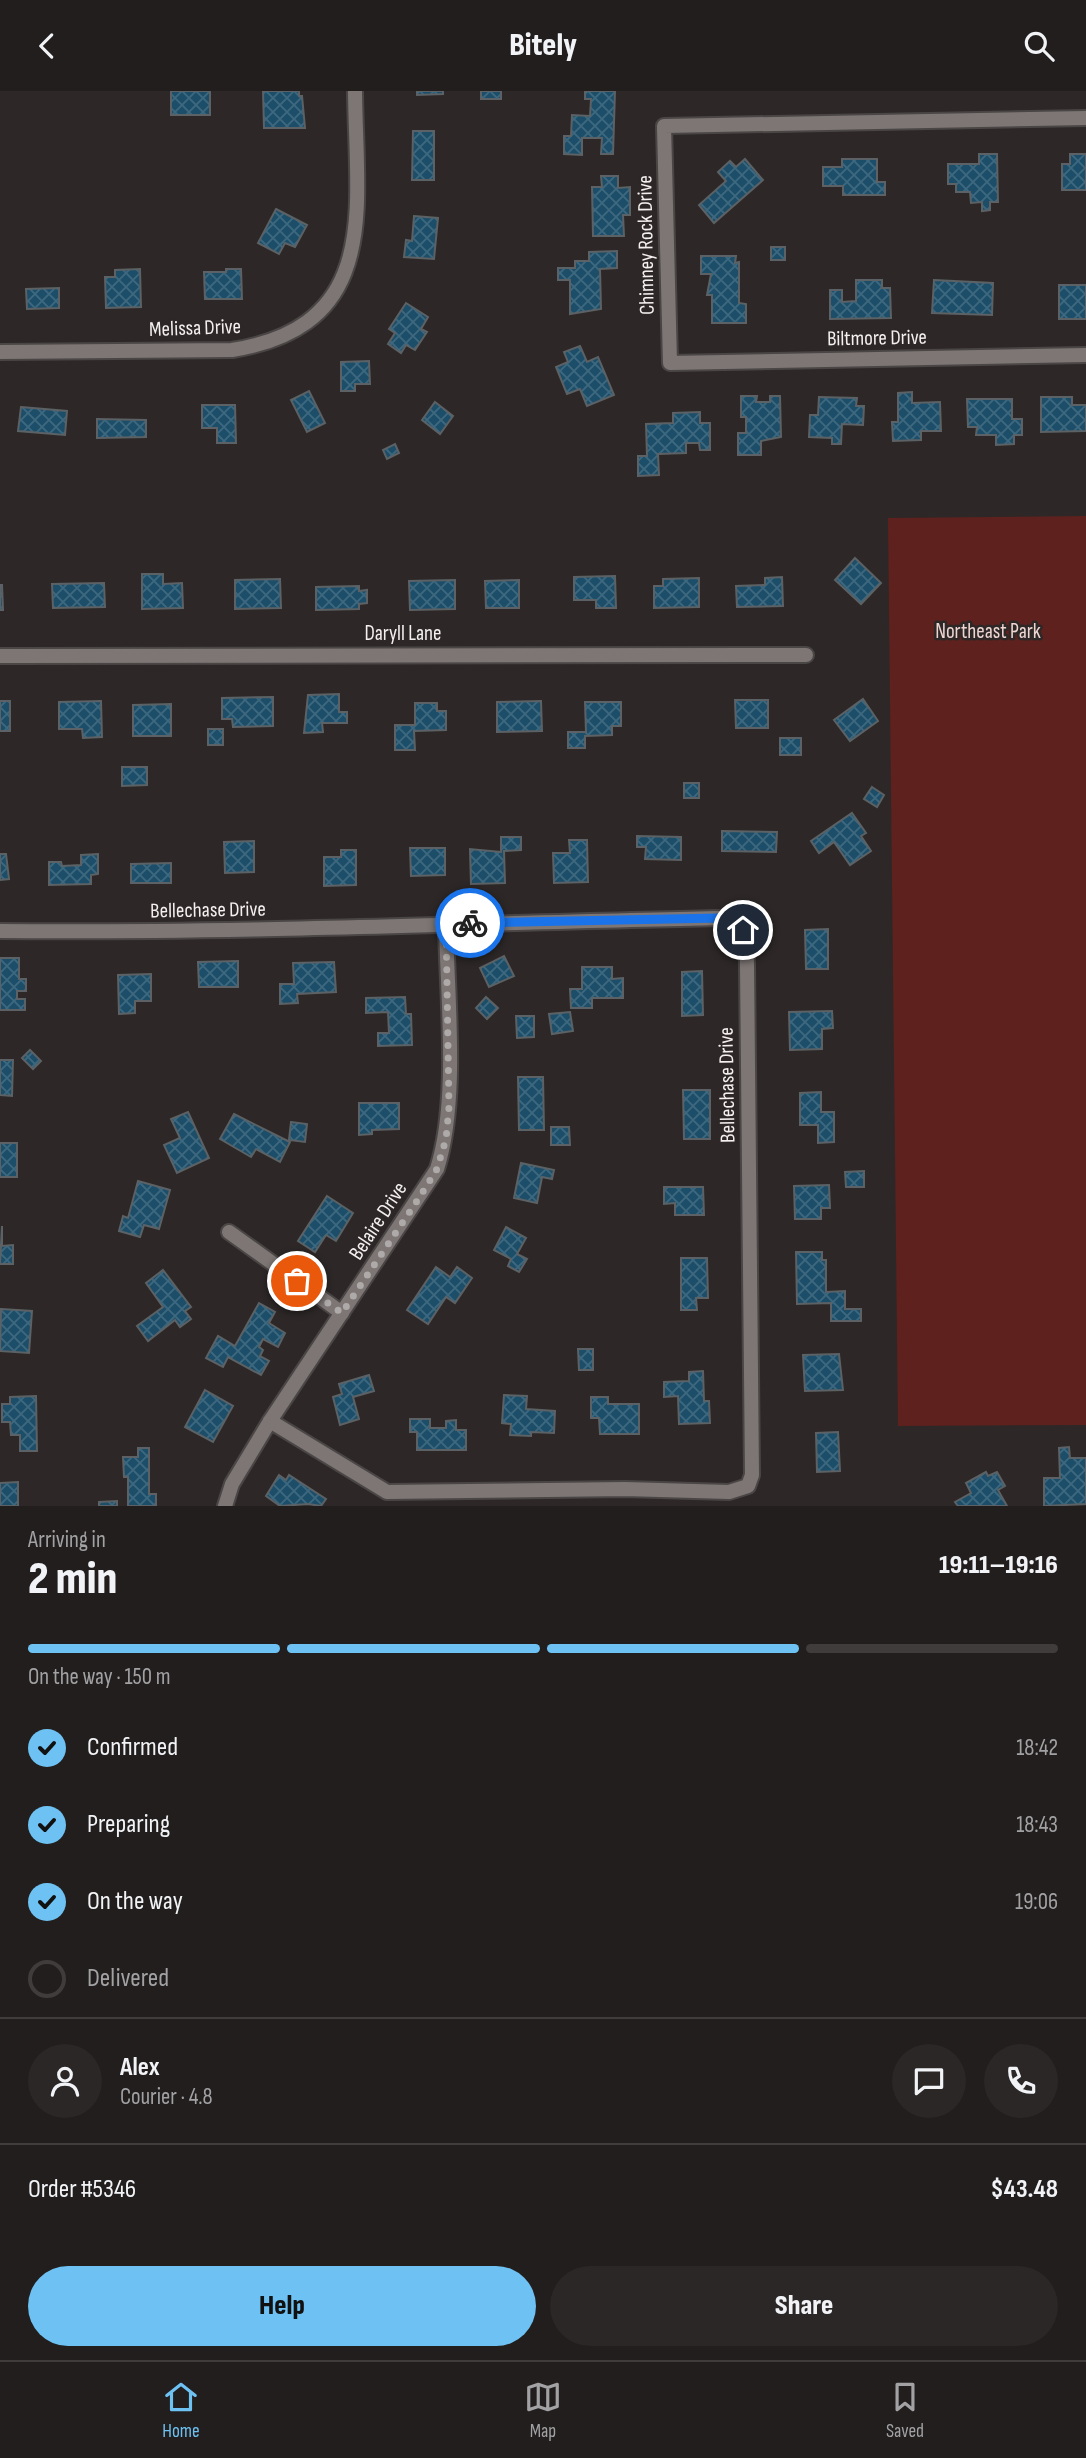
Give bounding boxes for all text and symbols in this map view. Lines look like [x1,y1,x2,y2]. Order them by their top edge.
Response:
text: Bitely [509,26,577,65]
icon: back [28,27,66,65]
icon: search [1020,27,1058,65]
street label: Chimney Rock Drive [632,175,660,315]
street label: Melissa Drive [149,314,241,342]
street label: Biltmore Drive [827,325,927,351]
park label: Northeast Park [935,619,1041,644]
street label: Daryll Lane [364,621,442,646]
courier [435,888,505,958]
street label: Bellechase Drive [150,896,266,924]
pin [713,900,773,960]
icon: bike [451,904,489,942]
icon: home [724,911,762,949]
street label: Bellechase Drive [713,1027,741,1143]
street label: Belaire Drive [344,1177,412,1265]
pin [267,1251,327,1311]
icon: bag [278,1262,316,1300]
text: Arriving in [28,1526,106,1554]
text: 19:11–19:16 [939,1550,1058,1581]
text: 2 min [28,1552,117,1607]
text: On the way · 150 m [28,1663,171,1691]
icon: check [28,1729,66,1767]
text: Confirmed [87,1732,178,1763]
text: 18:42 [1016,1734,1058,1762]
icon: check [28,1806,66,1844]
text: Preparing [87,1809,170,1840]
text: 18:43 [1016,1811,1058,1839]
icon: check [28,1883,66,1921]
text: On the way [87,1886,183,1917]
text: 19:06 [1015,1888,1058,1916]
text: Delivered [87,1963,169,1994]
button: person [28,2044,102,2118]
button: chat [892,2044,966,2118]
button: phone [984,2044,1058,2118]
text: Alex [120,2052,160,2083]
text: Courier · 4.8 [120,2083,213,2111]
text: Order #5346 [28,2174,136,2205]
text: $43.48 [990,2174,1058,2205]
button: Help [28,2266,536,2346]
button: Share [550,2266,1058,2346]
tab: Home [162,2378,200,2443]
tab: Map [524,2378,562,2443]
tab: Saved [886,2378,924,2443]

